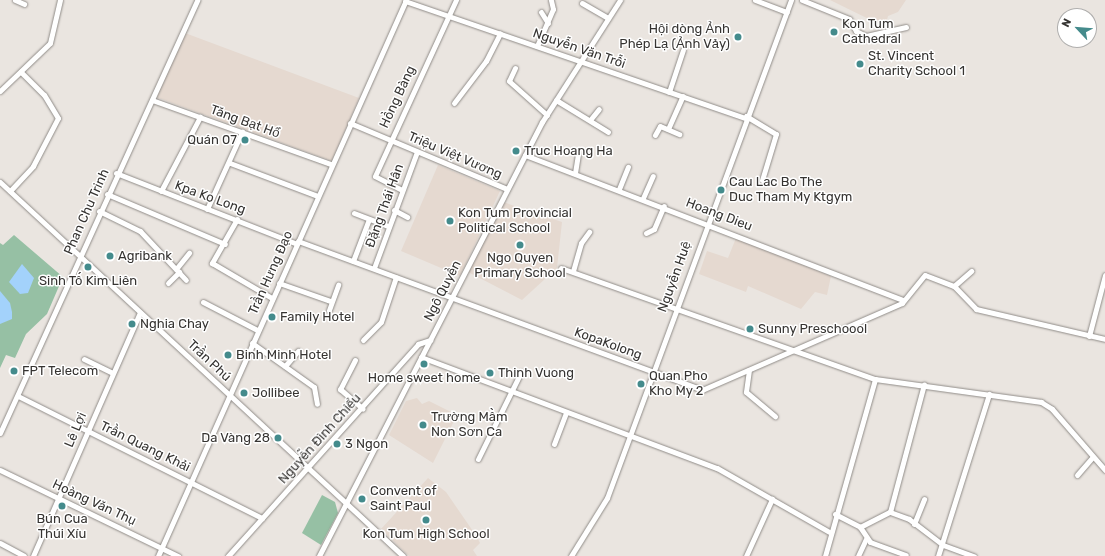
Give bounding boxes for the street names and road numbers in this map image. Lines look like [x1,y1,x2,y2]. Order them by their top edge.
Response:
street label: Nguyễn Văn Trỗi [530,26,628,72]
street label: Hồng Bàng [377,63,419,131]
street label: Tăng Bạt Hổ [208,102,282,142]
street label: Triệu Việt Vương [405,129,505,183]
street label: Đặng Thái Hân [363,162,407,250]
street label: Phan Chu Trinh [61,167,113,257]
street label: Kpa Ko Long [172,178,248,218]
street label: Hoang Dieu [684,195,754,235]
street label: Trần Hưng Đạo [246,229,296,317]
street label: Nguyễn Huệ [655,239,695,315]
street label: Ngô Quyền [421,258,465,324]
street label: KopaKolong [572,325,644,363]
street label: Trần Phú [184,337,234,385]
street label: Nguyễn Đình Chiểu [275,391,365,487]
street label: Lê Lợi [62,410,90,450]
street label: Trần Quang Khải [97,418,193,476]
street label: Hoàng Văn Thụ [49,477,139,529]

